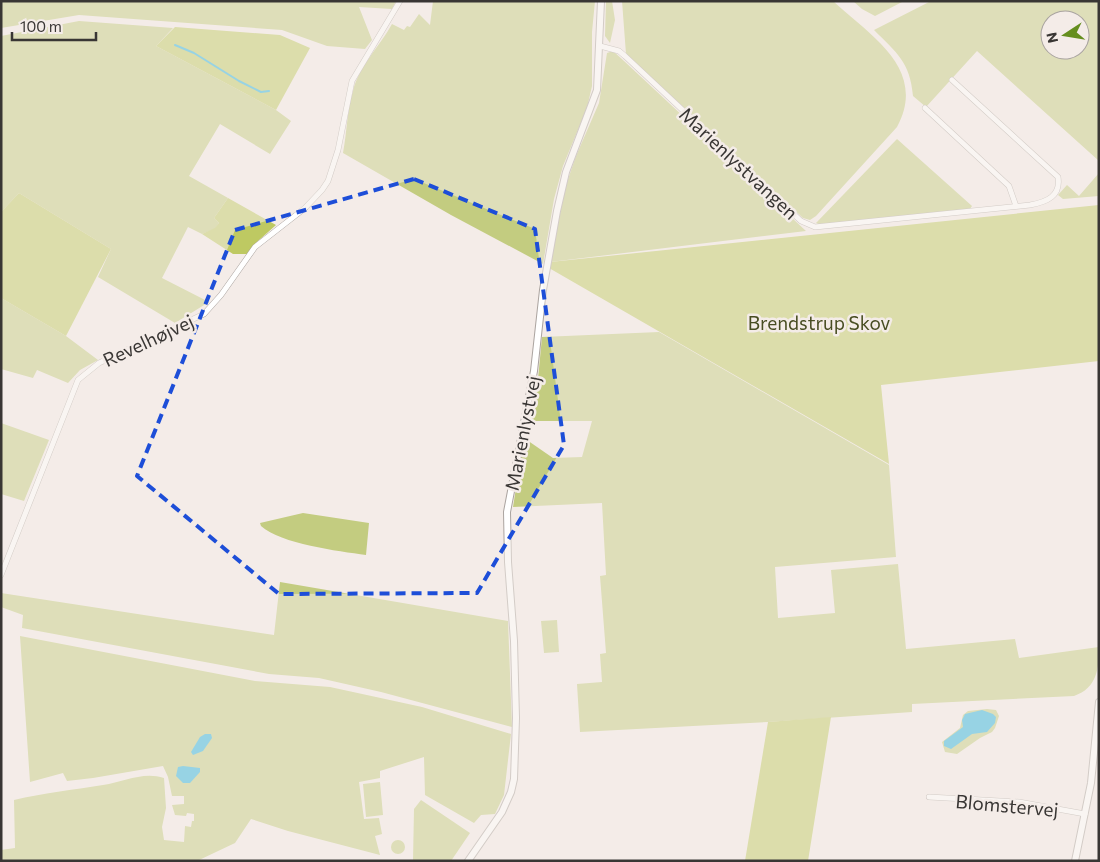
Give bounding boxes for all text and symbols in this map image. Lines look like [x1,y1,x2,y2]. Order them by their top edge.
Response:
scale bar [12,10,96,42]
north arrow [1040,10,1090,60]
text: 100 m [20,17,62,35]
text: N [1042,31,1061,45]
street label: Marienlystvangen [675,102,803,224]
street label: Revelhøjvej [99,309,197,371]
park label: Brendstrup Skov [748,311,891,334]
street label: Marienlystvej [500,374,544,492]
street label: Blomstervej [955,789,1059,821]

